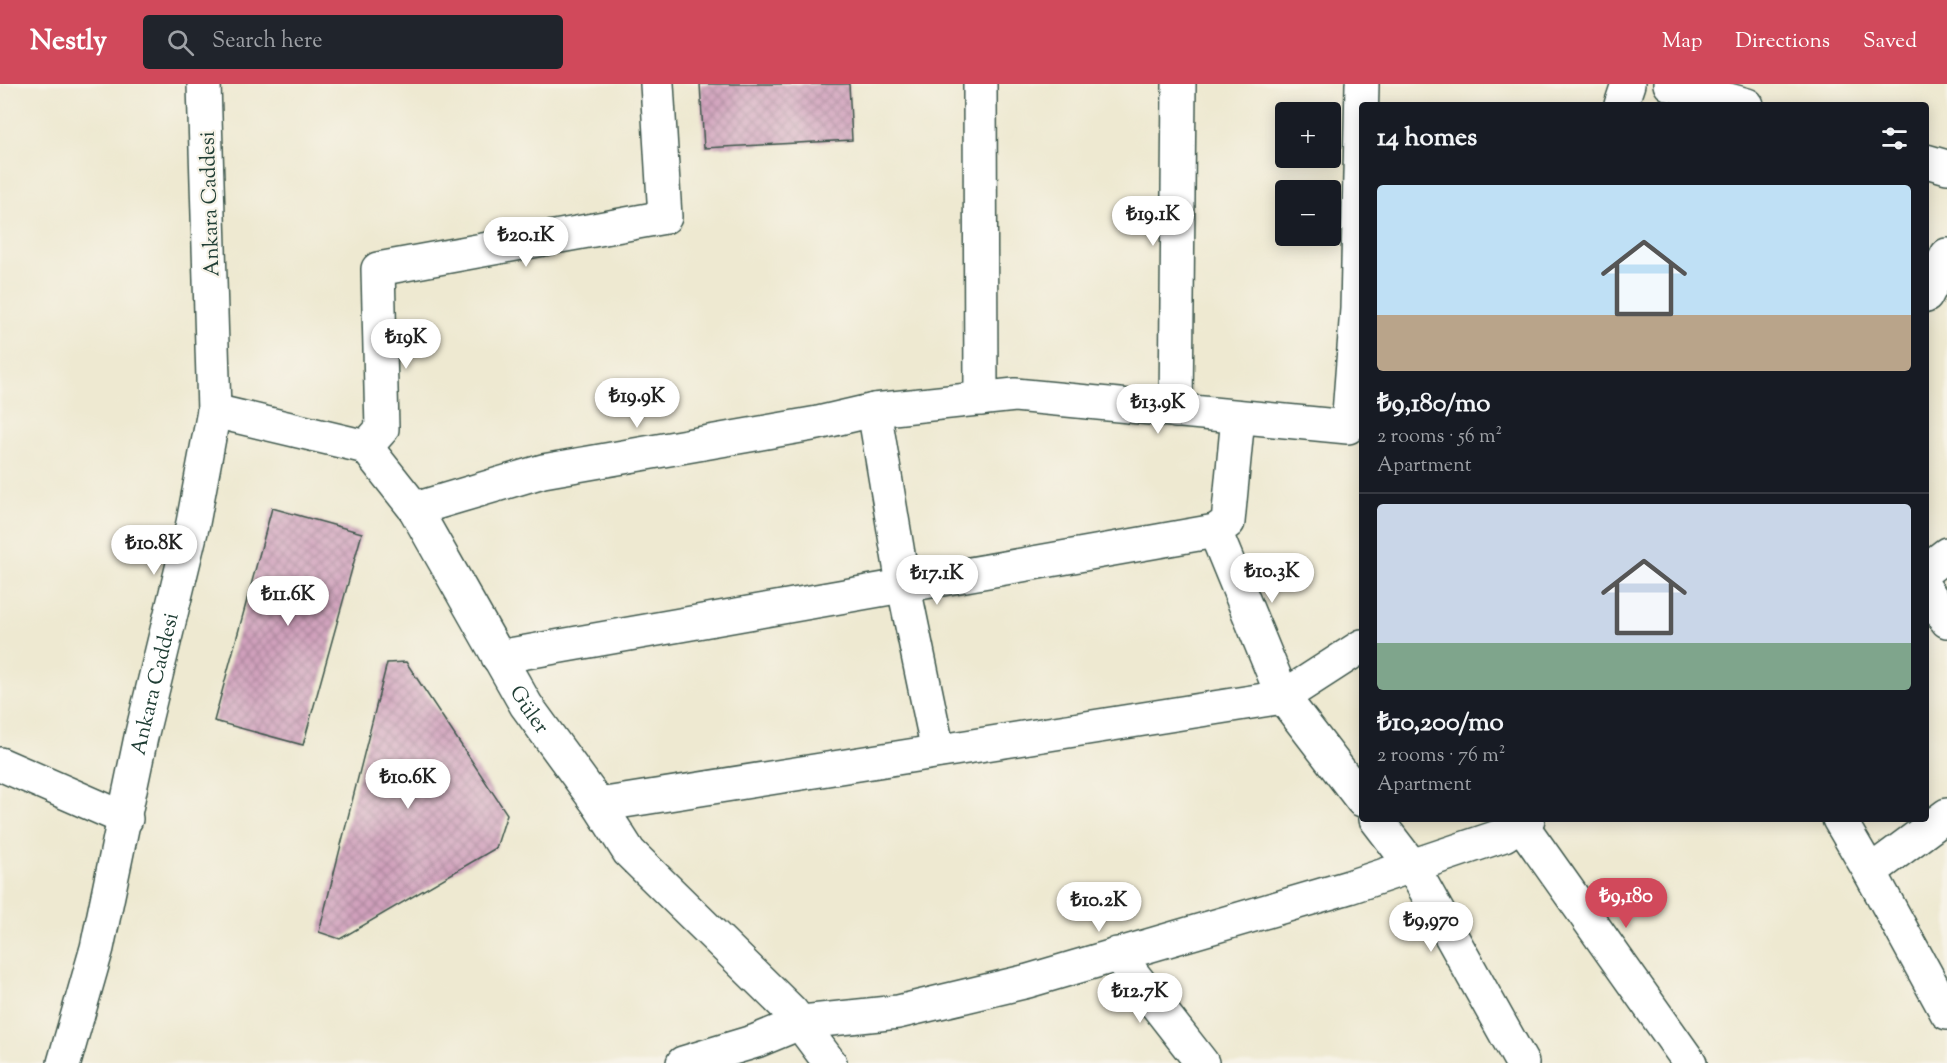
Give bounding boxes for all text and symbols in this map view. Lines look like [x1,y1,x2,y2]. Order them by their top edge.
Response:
search box [143,15,563,69]
text: Nestly [30,22,107,62]
icon: search [164,26,197,59]
text: Search here [212,26,322,58]
text: Map [1662,27,1702,57]
text: Directions [1735,27,1830,57]
text: Saved [1863,27,1917,57]
map controls [1275,102,1341,246]
button: + [1275,102,1341,168]
text: 14 homes [1377,120,1477,157]
icon: filters [1878,122,1911,155]
street label: Ankara Caddesi [193,131,229,277]
button: − [1275,180,1341,246]
pin: ₺19.1K [1104,196,1202,247]
text: ₺19.1K [1126,201,1180,230]
pin: ₺20.1K [477,217,575,268]
text: ₺20.1K [497,222,555,251]
icon: home [1590,224,1698,332]
pin: ₺19K [370,319,442,370]
text: ₺19K [385,324,427,353]
pin: ₺19.9K [588,378,686,429]
text: ₺19.9K [609,383,665,412]
pin: ₺13.9K [1109,384,1207,435]
text: ₺9,180/mo [1377,386,1491,423]
text: ₺13.9K [1130,389,1186,418]
text: 2 rooms · 56 m² [1377,423,1502,452]
text: Apartment [1377,452,1472,481]
pin: ₺10.8K [105,525,203,576]
text: ₺10.8K [125,530,183,559]
icon: home [1590,543,1698,651]
pin: ₺10.3K [1223,553,1321,604]
pin: ₺17.1K [888,555,986,606]
text: ₺10.3K [1244,558,1300,587]
text: ₺17.1K [910,560,964,589]
pin: ₺11.6K [239,576,337,627]
text: ₺11.6K [261,581,315,610]
street label: Ankara Caddesi [125,610,188,758]
street label: Güler [501,681,555,741]
text: ₺10,200/mo [1377,705,1504,742]
text: 2 rooms · 76 m² [1377,742,1505,771]
pin: ₺10.6K [359,759,457,810]
text: ₺10.6K [379,764,437,793]
text: Apartment [1377,771,1472,800]
pin: ₺9,180 [1577,878,1675,929]
pin: ₺10.2K [1050,882,1148,933]
text: ₺9,180 [1599,883,1653,912]
text: ₺10.2K [1071,887,1127,916]
pin: ₺9,970 [1382,902,1480,953]
text: ₺9,970 [1403,907,1459,936]
pin: ₺12.7K [1091,973,1189,1024]
text: ₺12.7K [1111,978,1169,1007]

